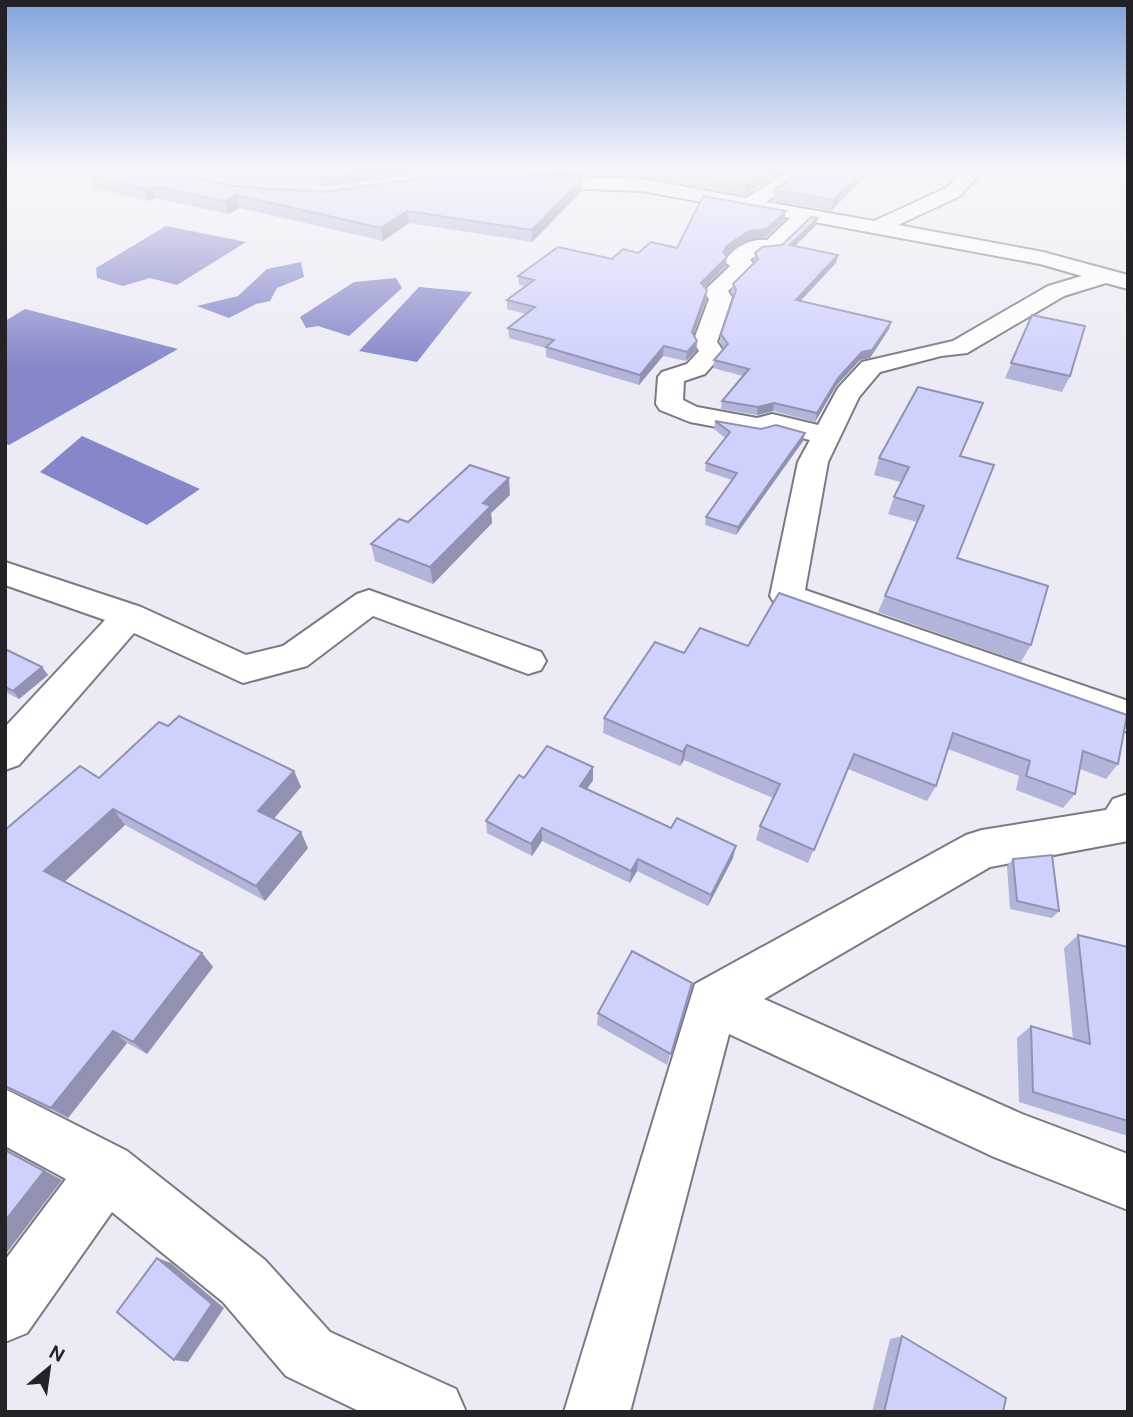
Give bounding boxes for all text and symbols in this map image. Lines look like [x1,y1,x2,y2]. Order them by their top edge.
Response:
north arrow [14,1333,84,1403]
text: N [45,1339,69,1368]

